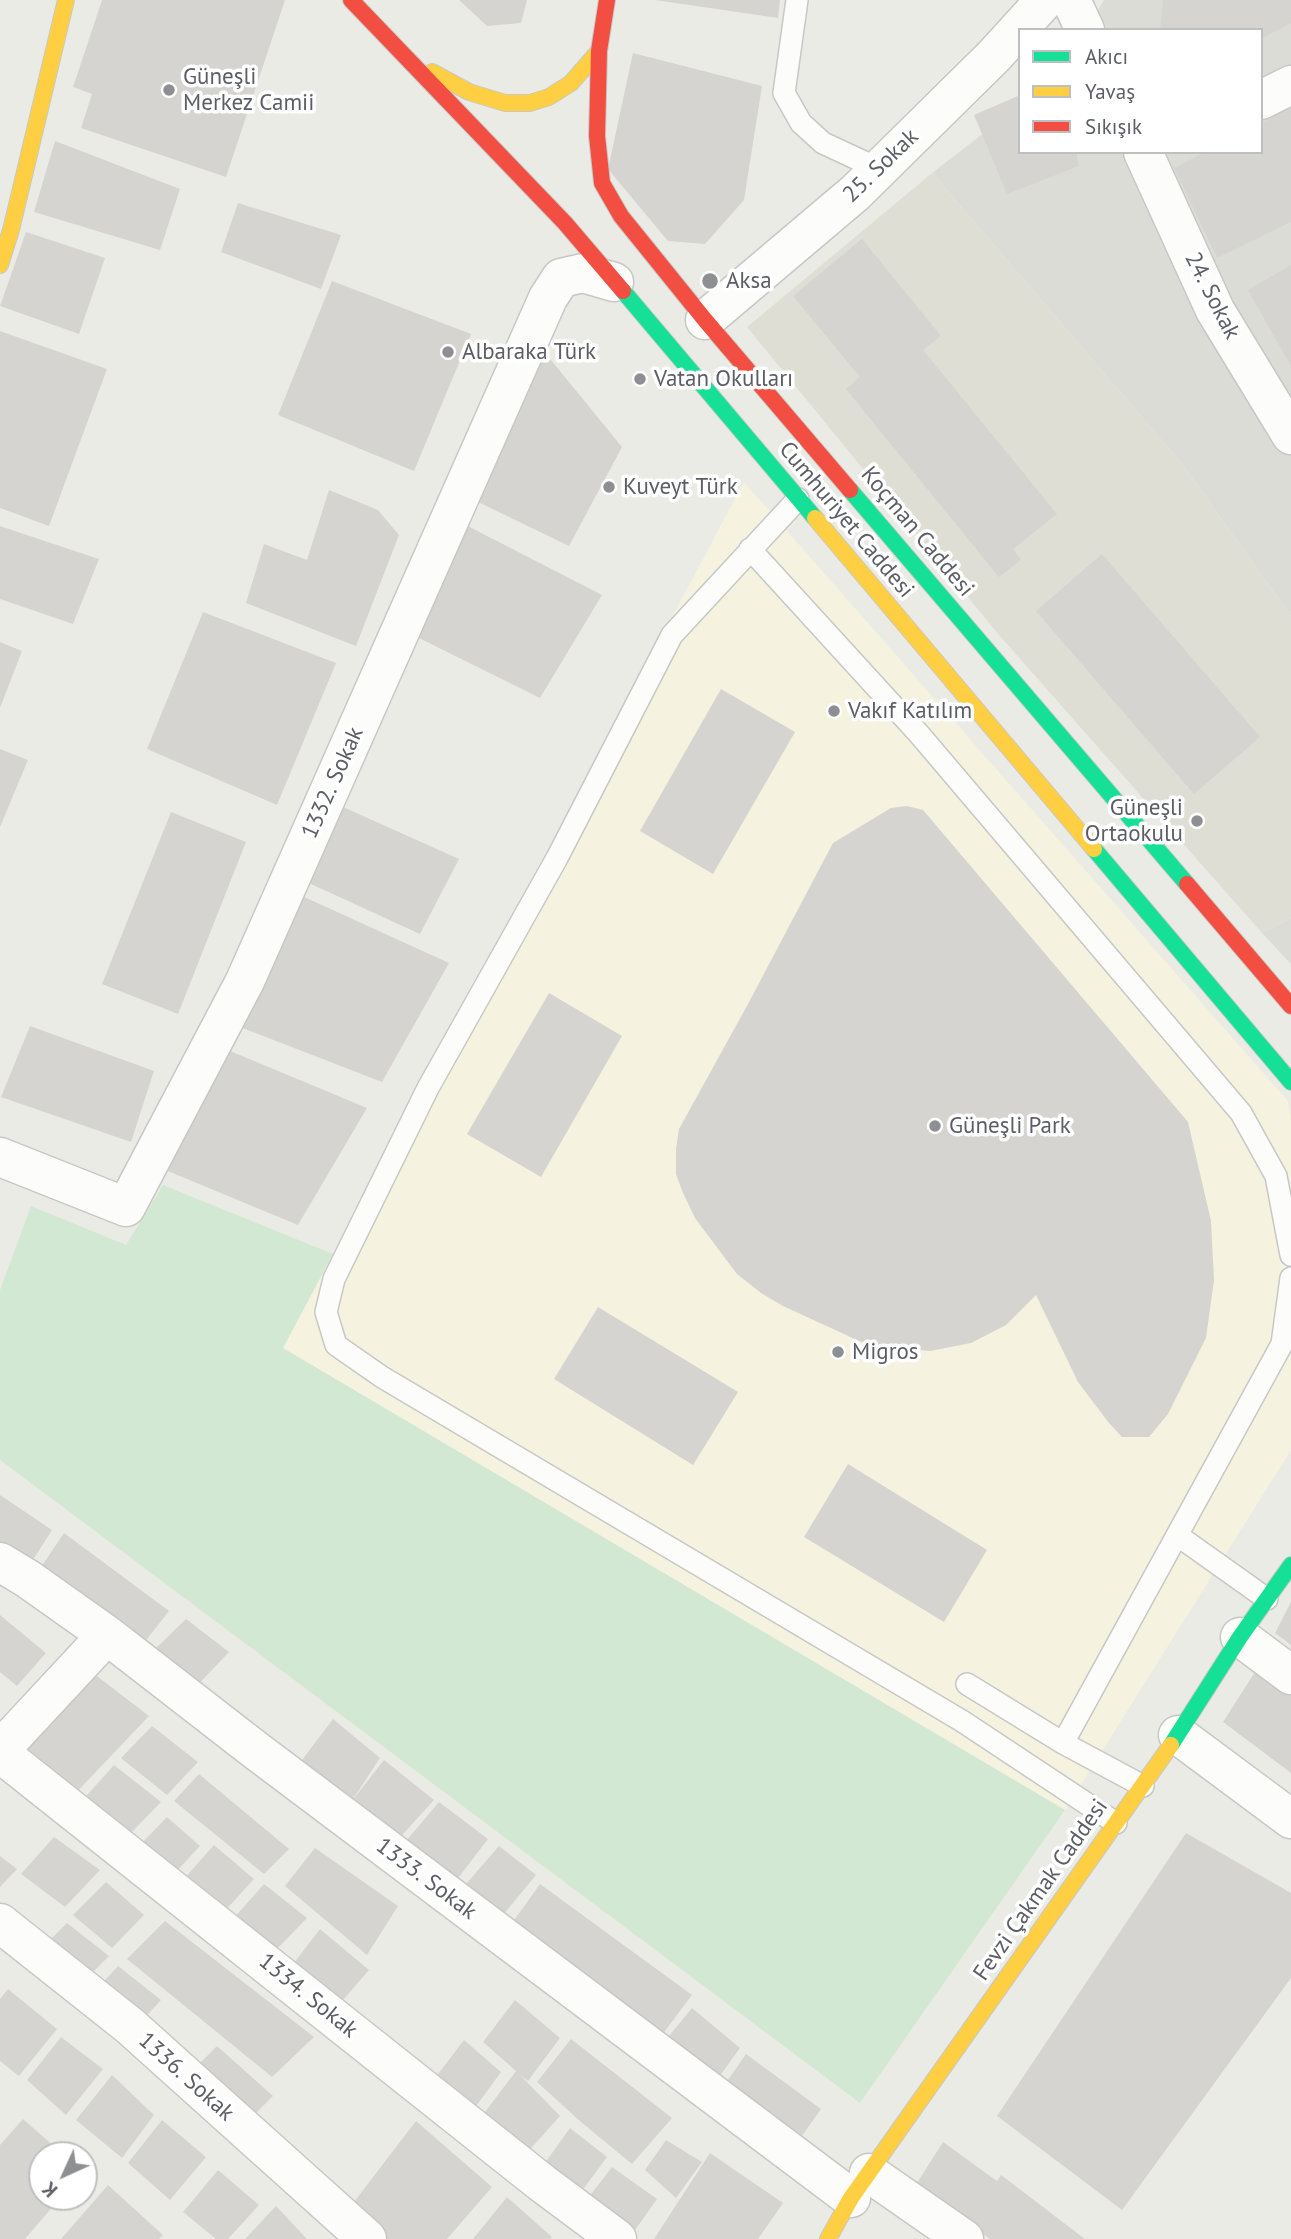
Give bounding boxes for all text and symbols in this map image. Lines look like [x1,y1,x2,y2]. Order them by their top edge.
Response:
legend [1018,28,1263,154]
text: Akıcı [1085,43,1128,70]
place label: Güneşli Merkez Camii [183,63,314,117]
text: Yavaş [1085,78,1135,105]
marker: Güneşli Merkez Camii [161,82,177,98]
text: Sıkışık [1085,113,1142,140]
street label: 25. Sokak [838,123,924,209]
street label: 24. Sokak [1178,248,1246,344]
place label: Aksa [726,267,772,295]
marker: Aksa [700,271,720,291]
place label: Albaraka Türk [462,338,596,366]
marker: Albaraka Türk [440,344,456,360]
place label: Vatan Okulları [654,365,793,393]
marker: Vatan Okulları [632,371,648,387]
street label: Cumhuriyet Caddesi [773,436,919,604]
street label: Koçman Caddesi [855,462,979,602]
place label: Kuveyt Türk [623,473,738,501]
marker: Kuveyt Türk [601,479,617,495]
place label: Vakıf Katılım [848,697,972,725]
marker: Vakıf Katılım [826,703,842,719]
street label: 1332. Sokak [296,723,370,843]
place label: Güneşli Ortaokulu [1085,794,1183,848]
marker: Güneşli Ortaokulu [1189,813,1205,829]
place label: Güneşli Park [949,1112,1071,1140]
marker: Güneşli Park [927,1118,943,1134]
place label: Migros [852,1338,919,1366]
marker: Migros [830,1344,846,1360]
street label: Fevzi Çakmak Caddesi [968,1794,1114,1986]
street label: 1333. Sokak [370,1832,482,1926]
street label: 1334. Sokak [253,1948,363,2044]
street label: 1336. Sokak [132,2027,240,2127]
north arrow [28,2141,98,2211]
text: K [37,2177,62,2202]

